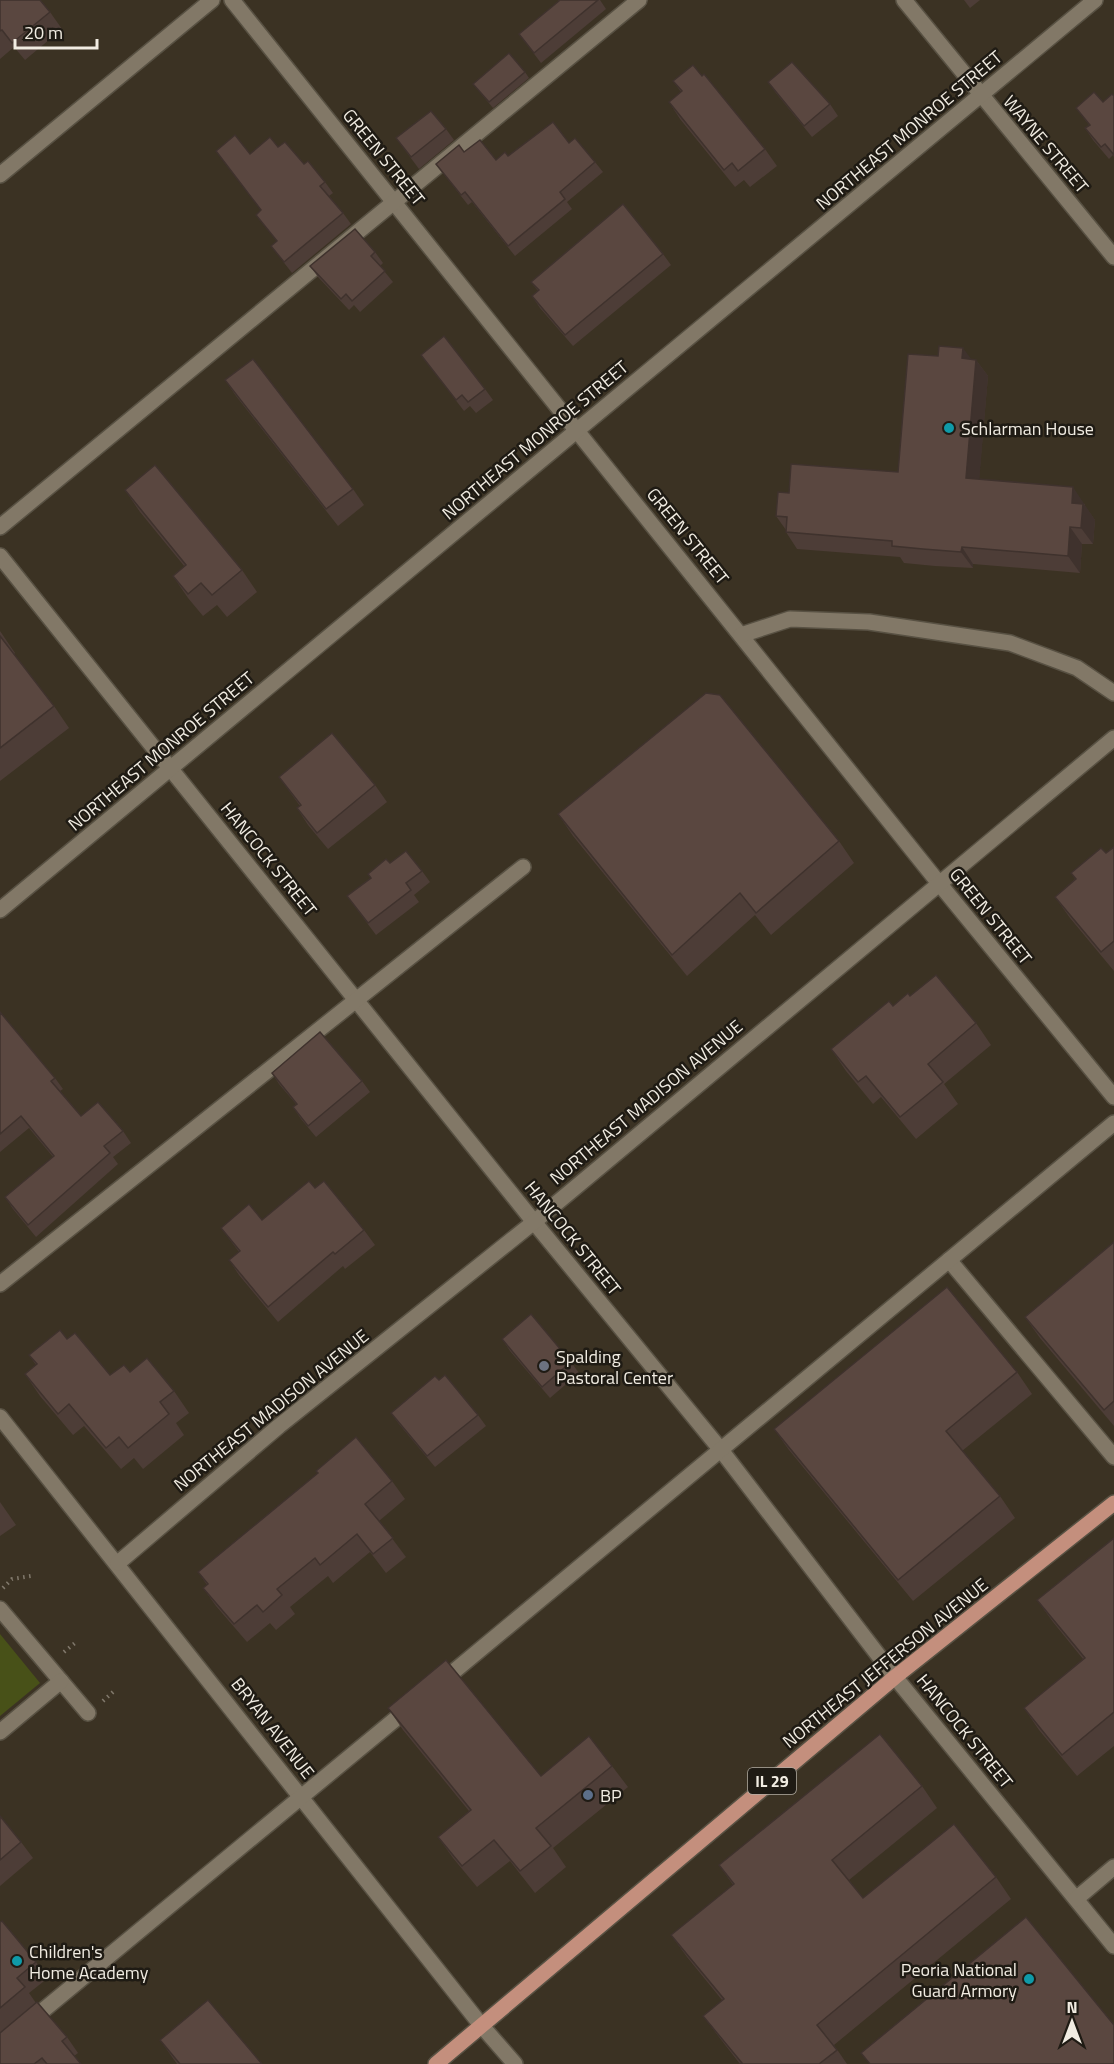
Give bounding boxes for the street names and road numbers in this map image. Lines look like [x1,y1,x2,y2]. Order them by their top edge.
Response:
street label: NORTHEAST MONROE STREET [810,43,1008,216]
street label: WAYNE STREET [997,89,1096,199]
street label: GREEN STREET [336,103,432,212]
street label: NORTHEAST MONROE STREET [436,353,634,526]
street label: GREEN STREET [640,482,736,591]
street label: NORTHEAST MONROE STREET [62,664,260,837]
street label: HANCOCK STREET [214,796,324,922]
street label: GREEN STREET [943,862,1039,971]
street label: NORTHEAST MADISON AVENUE [544,1013,748,1191]
street label: HANCOCK STREET [518,1175,628,1301]
street label: NORTHEAST MADISON AVENUE [168,1323,374,1497]
street label: NORTHEAST JEFFERSON AVENUE [776,1571,994,1755]
street label: HANCOCK STREET [910,1668,1020,1794]
street label: BRYAN AVENUE [225,1672,321,1784]
road number: IL 29 [748,1768,796,1794]

